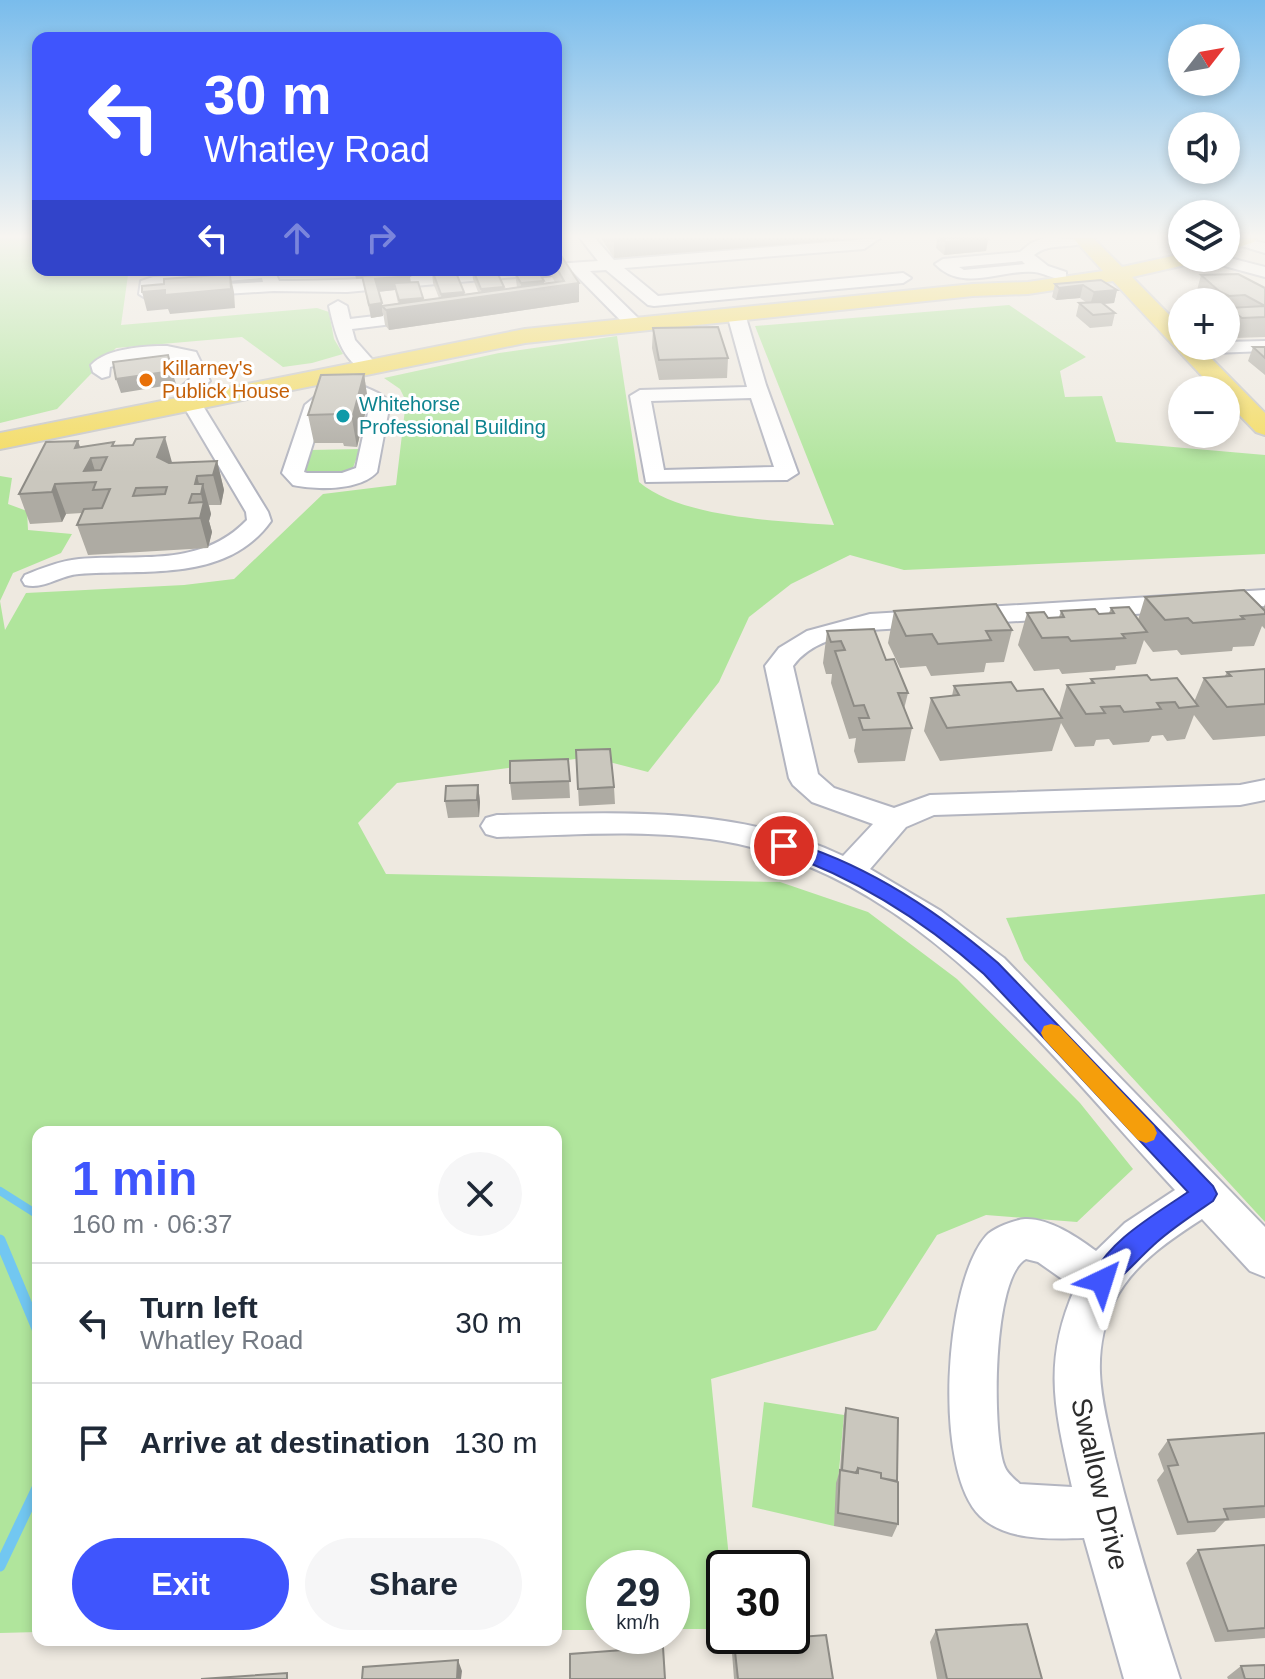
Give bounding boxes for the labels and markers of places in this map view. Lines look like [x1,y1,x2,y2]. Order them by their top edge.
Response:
place label: Killarney's Publick House [162,357,290,402]
marker: Killarney's Publick House [137,371,155,389]
place label: Whitehorse Professional Building [359,393,546,438]
marker: Whitehorse Professional Building [334,407,352,425]
pin [750,812,818,880]

